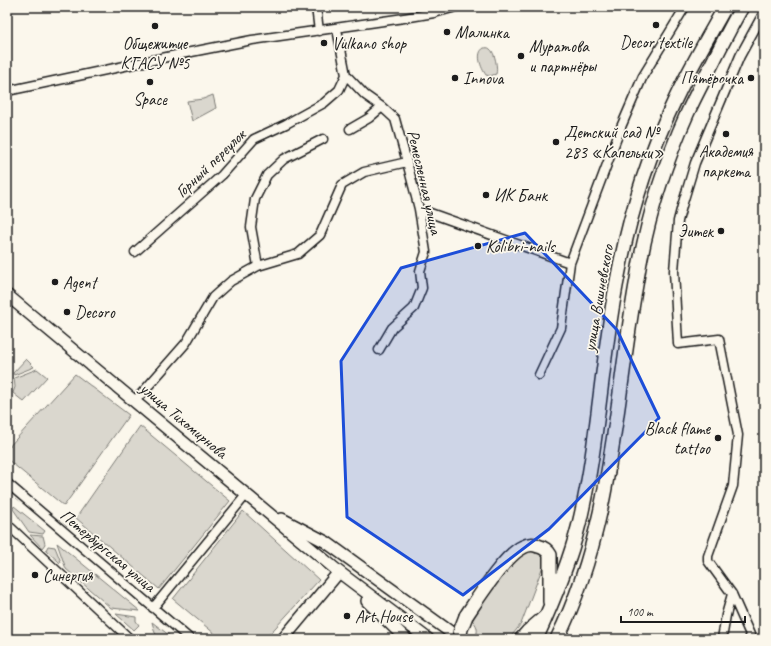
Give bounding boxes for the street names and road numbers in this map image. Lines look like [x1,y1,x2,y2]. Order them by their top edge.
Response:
street label: Горный переулок [171,123,251,202]
street label: Ремесленная улица [402,128,447,238]
street label: улица Вишневского [579,242,618,354]
street label: улица Тихомирнова [135,377,232,464]
street label: Петербургская улица [56,504,161,597]

